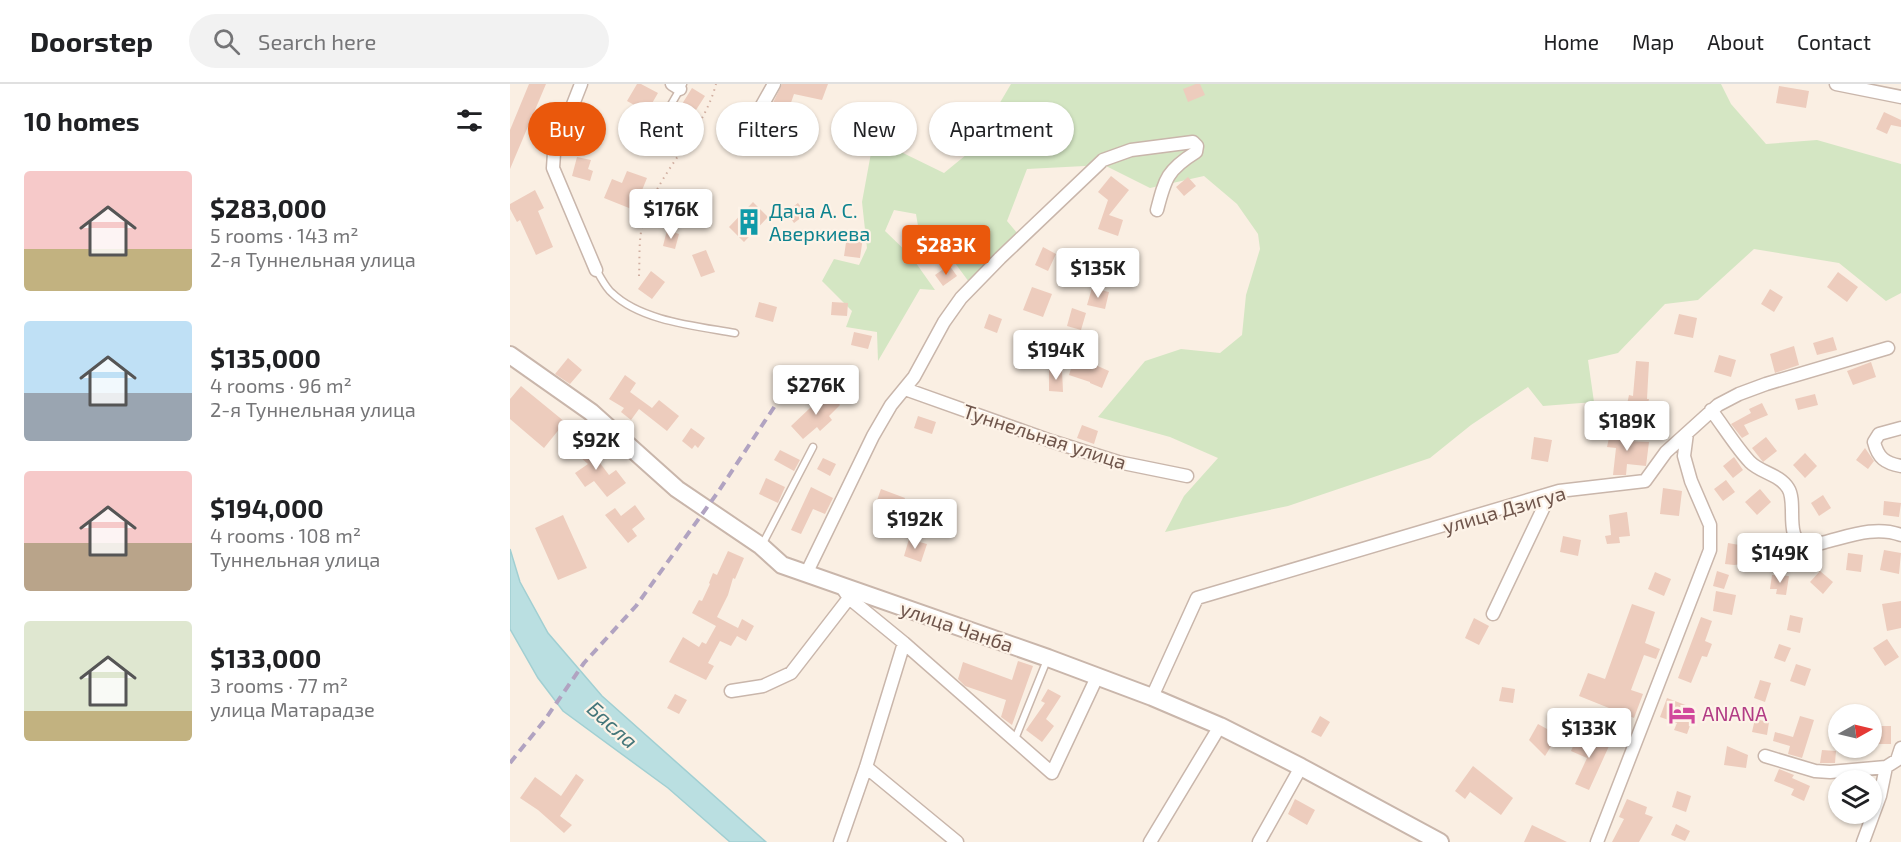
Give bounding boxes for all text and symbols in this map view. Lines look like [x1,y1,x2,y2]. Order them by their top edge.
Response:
search box [189,14,609,68]
text: Doorstep [30,24,153,58]
icon: search [210,25,243,58]
text: Search here [258,28,376,54]
text: Home [1543,29,1599,54]
text: Map [1632,29,1674,54]
text: About [1707,29,1764,54]
text: Contact [1797,29,1871,54]
chip: Buy [528,102,606,156]
chip: Rent [618,102,704,156]
chip: Filters [716,102,819,156]
chip: New [831,102,917,156]
chip: Apartment [929,102,1074,156]
icon: filters [453,104,486,137]
text: 10 homes [24,105,140,136]
pin: $176K [629,189,713,240]
text: $283,000 [210,192,327,223]
icon: home [72,195,144,267]
text: $176K [643,196,699,220]
place label: Дача А. С. Аверкиева [769,198,870,245]
building icon: Дача А. С. Аверкиева [734,207,764,237]
text: 5 rooms · 143 m² [210,223,359,247]
pin: $283K [904,225,988,276]
text: $283K [916,232,976,256]
text: 2-я Туннельная улица [210,247,416,271]
pin: $135K [1056,248,1140,299]
text: $135K [1070,255,1126,279]
pin: $194K [1014,330,1098,381]
text: $194K [1027,337,1085,361]
text: $135,000 [210,342,321,373]
icon: home [72,345,144,417]
pin: $276K [774,365,858,416]
text: $276K [787,372,845,396]
text: 4 rooms · 96 m² [210,373,352,397]
text: 2-я Туннельная улица [210,397,416,421]
street label: Туннельная улица [960,398,1130,475]
pin: $189K [1585,401,1669,452]
text: $189K [1598,408,1656,432]
pin: $92K [560,420,632,471]
text: $92K [572,427,620,451]
street label: улица Дзигуа [1440,480,1568,539]
text: $194,000 [210,492,324,523]
icon: home [72,495,144,567]
pin: $192K [873,499,957,550]
text: $192K [887,506,943,530]
text: 4 rooms · 108 m² [210,523,361,547]
pin: $149K [1738,533,1822,584]
text: $149K [1751,540,1809,564]
text: Туннельная улица [210,547,380,571]
street label: улица Чанба [897,595,1017,658]
text: $133,000 [210,642,321,673]
icon: home [72,645,144,717]
text: 3 rooms · 77 m² [210,673,348,697]
water label: Басла [583,695,643,753]
text: улица Матарадзе [210,697,375,721]
hotel icon: ANANA [1667,698,1697,728]
place label: ANANA [1702,701,1768,725]
north arrow [1828,704,1882,758]
map controls [1828,704,1882,824]
pin: $133K [1547,708,1631,759]
text: $133K [1561,715,1617,739]
button: layers [1828,770,1882,824]

